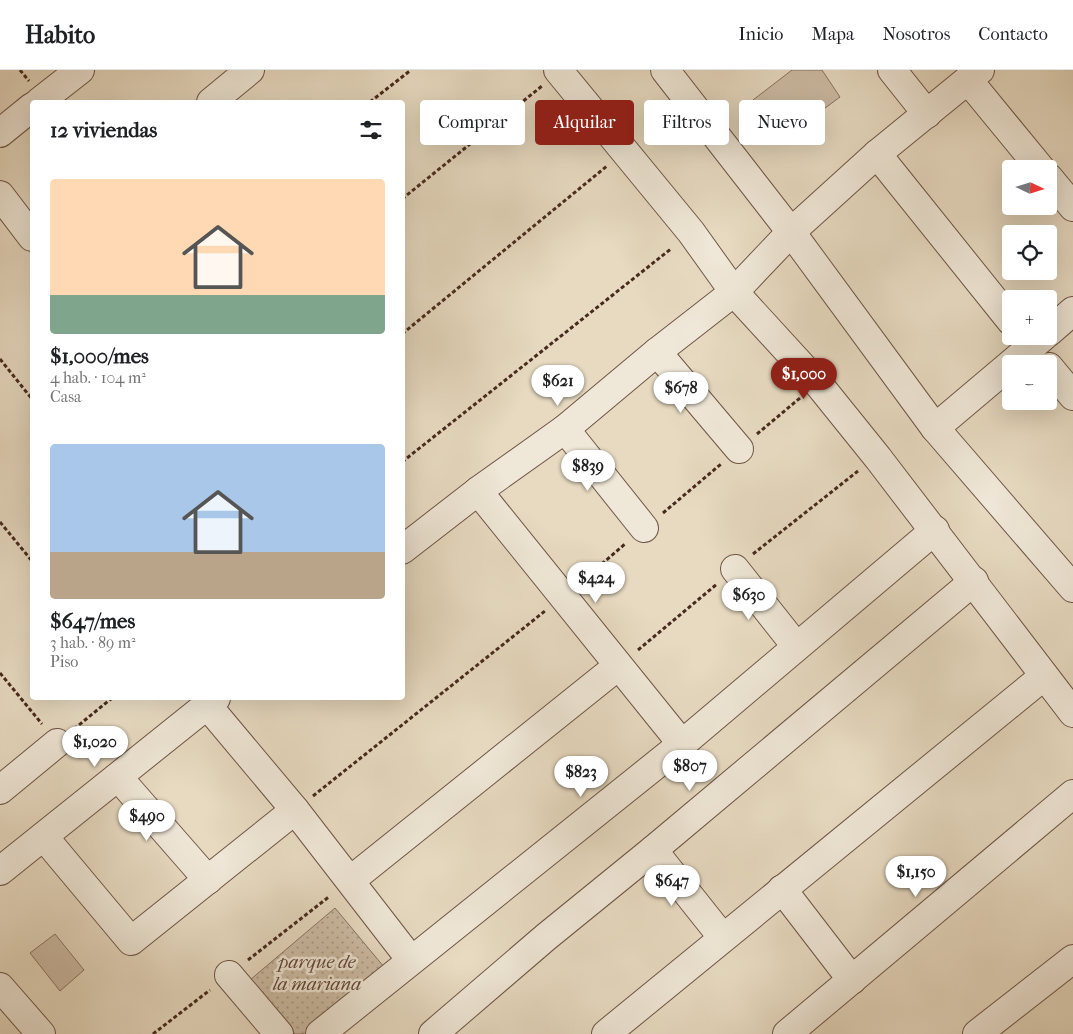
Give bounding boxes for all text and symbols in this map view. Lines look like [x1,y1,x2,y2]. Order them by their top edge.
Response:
text: Habito [25,21,95,49]
text: Inicio [739,24,784,45]
text: Mapa [812,24,854,45]
text: Nosotros [882,24,950,45]
text: Contacto [978,24,1048,45]
chip: Comprar [420,100,525,145]
chip: Alquilar [535,100,634,145]
chip: Filtros [644,100,729,145]
chip: Nuevo [739,100,825,145]
icon: filters [357,116,385,144]
text: 12 viviendas [50,118,157,142]
north arrow [1002,160,1058,215]
map controls [1002,160,1057,410]
icon: home [173,212,263,302]
button: locate [1002,225,1057,280]
button: + [1002,290,1057,345]
text: $1,000/mes [50,344,149,368]
button: − [1002,355,1057,410]
pin: $1,000 [763,358,845,400]
pin: $621 [528,364,588,407]
text: $1,000 [782,364,826,383]
text: 4 hab. · 104 m² [50,368,146,387]
text: $621 [542,371,574,390]
pin: $678 [651,372,711,414]
text: $678 [664,378,698,397]
text: Casa [50,387,81,406]
pin: $839 [558,450,618,492]
text: $839 [572,456,604,475]
icon: home [173,477,263,567]
pin: $424 [566,562,626,604]
text: $424 [578,568,614,587]
pin: $630 [719,578,779,621]
text: $630 [733,585,765,604]
text: $647/mes [50,609,135,633]
text: 3 hab. · 89 m² [50,633,136,652]
text: Piso [50,652,78,671]
pin: $1,020 [54,726,136,768]
text: $1,020 [73,732,117,751]
pin: $807 [660,750,720,792]
pin: $823 [551,756,611,798]
text: $807 [673,756,707,775]
text: $823 [565,762,597,781]
pin: $490 [117,800,177,842]
text: $490 [129,806,165,825]
pin: $1,150 [875,856,957,898]
text: $1,150 [896,862,936,881]
pin: $647 [642,864,702,907]
text: $647 [655,871,689,890]
park label: parque de la mariana [272,951,361,995]

